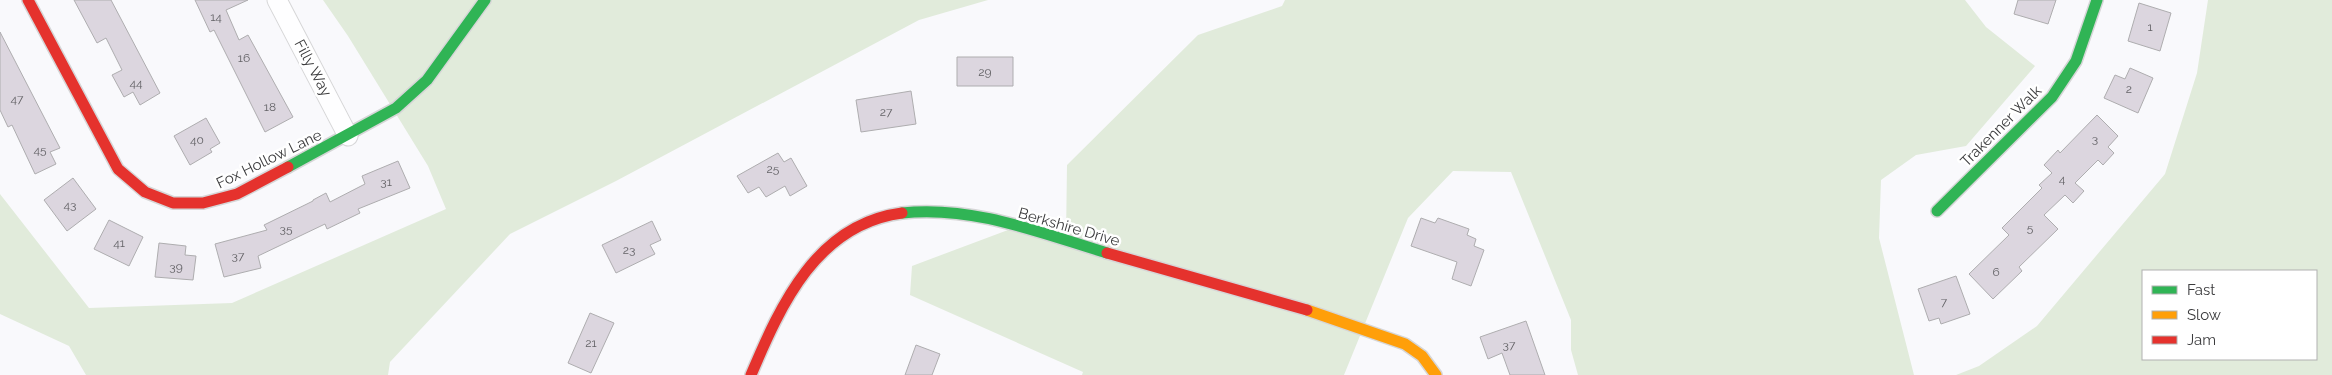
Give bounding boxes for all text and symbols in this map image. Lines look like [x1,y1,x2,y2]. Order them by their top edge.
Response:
house number: 14 [210,10,222,24]
house number: 1 [2147,20,2153,34]
street label: Filly Way [290,36,336,100]
house number: 16 [238,51,250,65]
house number: 29 [978,65,992,79]
house number: 44 [129,76,143,90]
street label: Trakenner Walk [1957,82,2045,170]
house number: 2 [2126,82,2132,96]
house number: 47 [11,92,24,106]
house number: 18 [264,100,276,114]
house number: 27 [880,105,893,119]
street label: Fox Hollow Lane [213,126,325,192]
house number: 3 [2092,132,2098,146]
house number: 40 [190,133,204,147]
house number: 45 [33,143,47,157]
house number: 25 [767,162,780,176]
house number: 4 [2059,172,2066,186]
house number: 31 [380,175,392,189]
house number: 43 [64,198,76,212]
street label: Berkshire Drive [1016,204,1122,250]
house number: 5 [2027,221,2034,235]
house number: 35 [280,222,293,236]
house number: 41 [113,236,125,250]
house number: 23 [623,243,635,257]
house number: 37 [232,249,245,263]
house number: 39 [169,260,183,274]
house number: 6 [1992,265,2000,279]
legend [2142,270,2317,360]
text: Fast [2187,281,2215,299]
house number: 7 [1941,295,1948,309]
text: Slow [2187,306,2221,324]
text: Jam [2187,331,2216,349]
house number: 21 [585,336,597,350]
house number: 37 [1503,338,1516,352]

